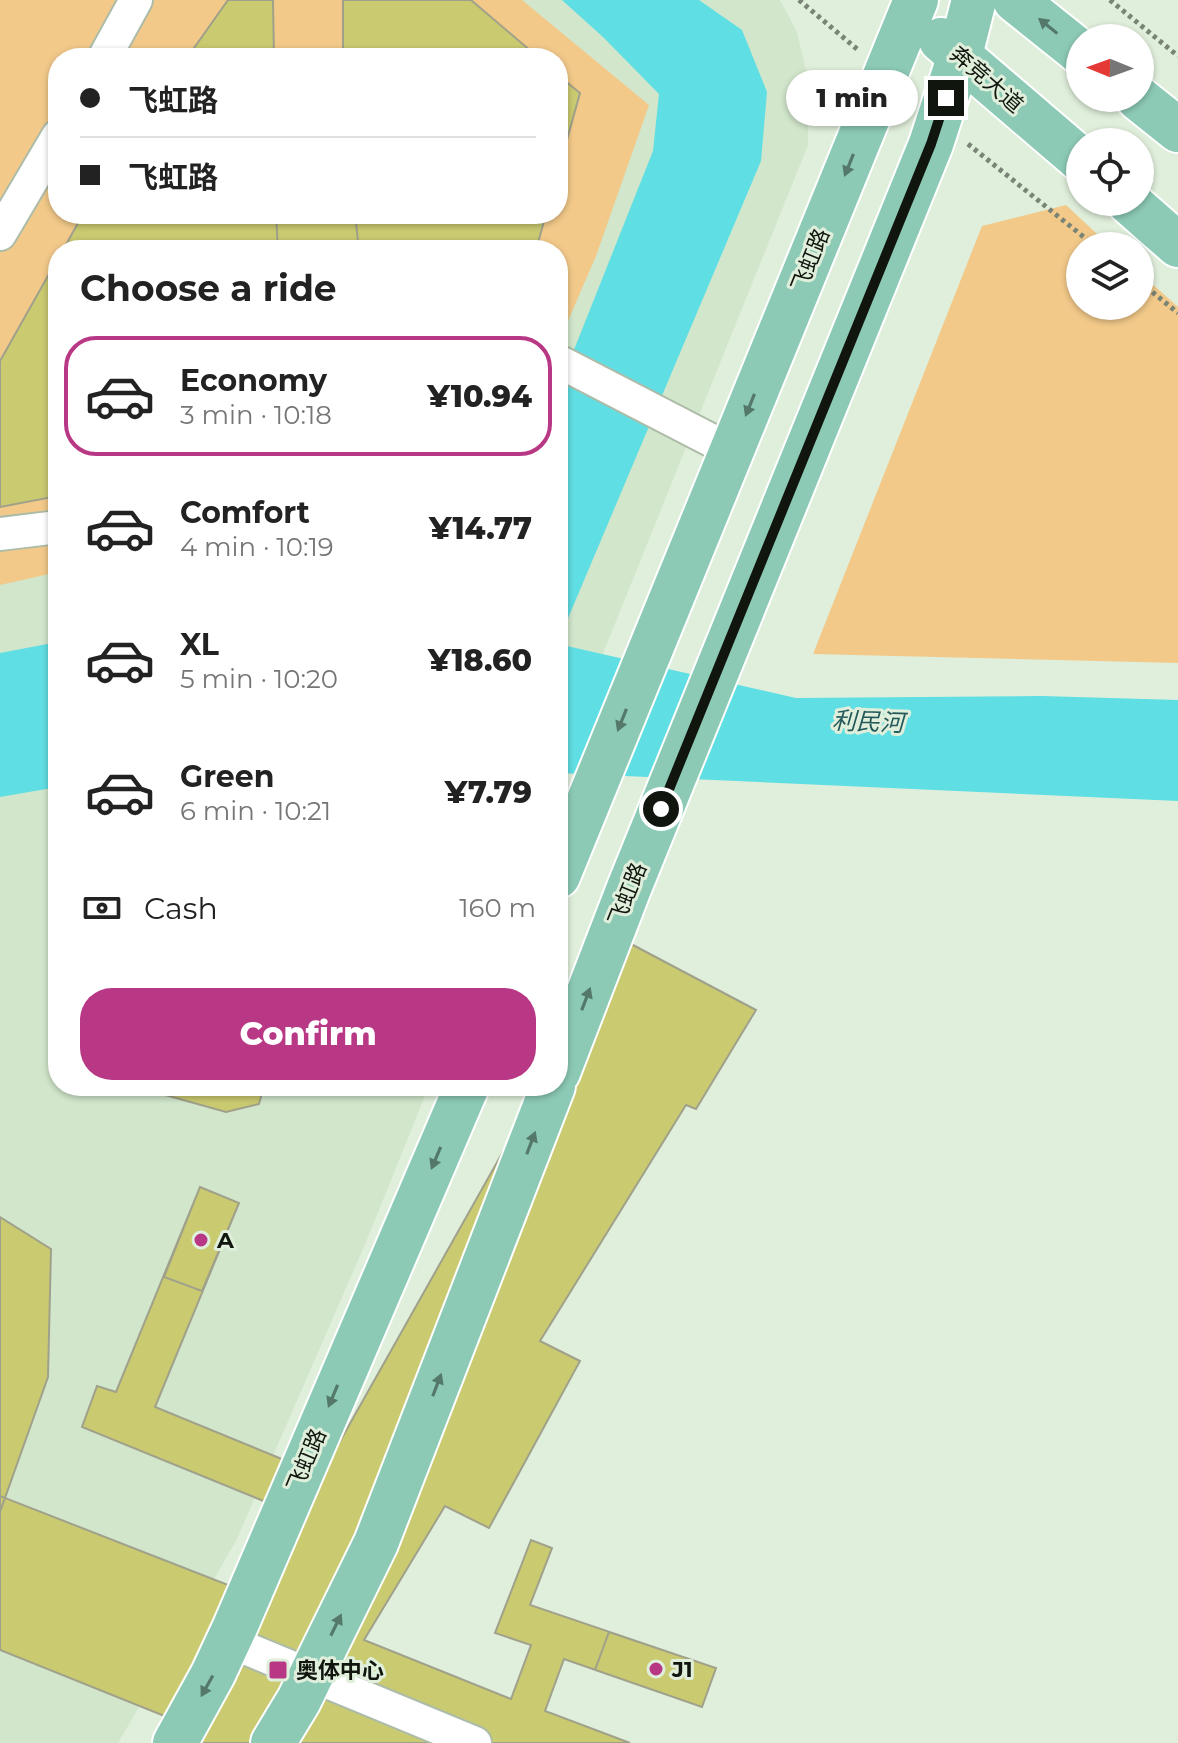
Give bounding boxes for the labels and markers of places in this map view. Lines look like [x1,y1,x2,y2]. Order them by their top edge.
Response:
place label: A [216,1227,235,1254]
marker: A [192,1231,210,1249]
place label: J1 [671,1656,693,1683]
place label: 奥体中心 [296,1657,384,1684]
marker: 奥体中心 [267,1659,289,1681]
marker: J1 [647,1660,665,1678]

